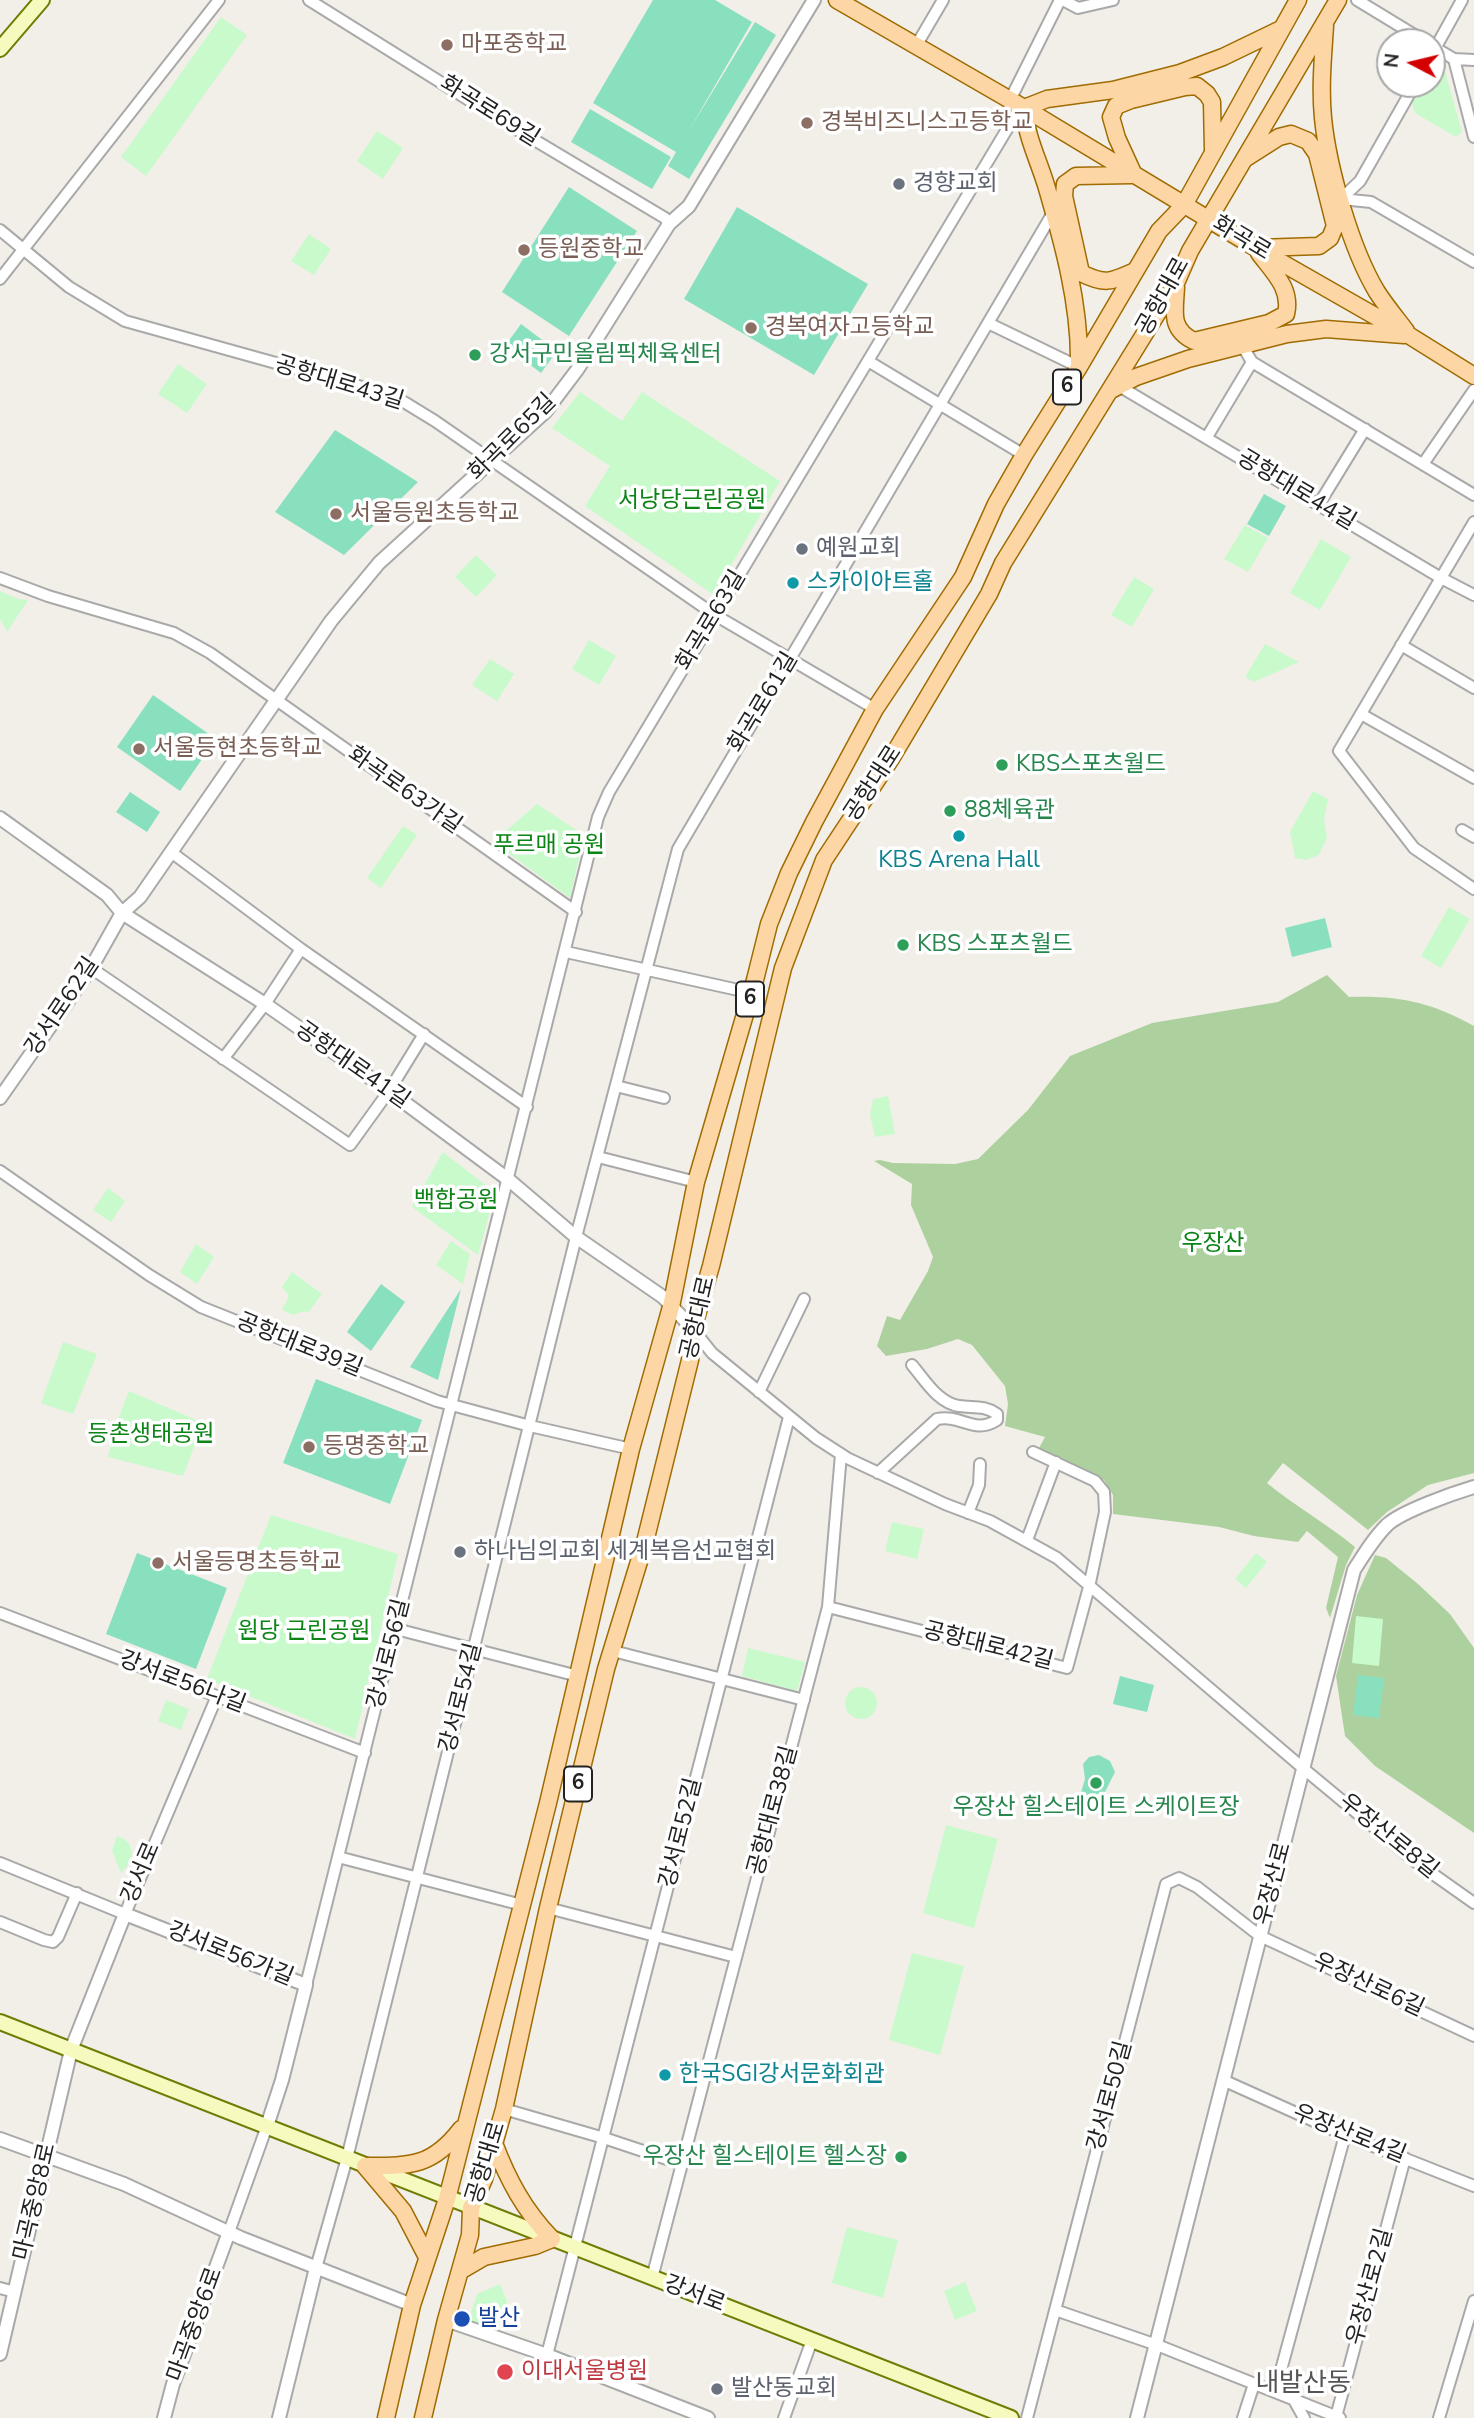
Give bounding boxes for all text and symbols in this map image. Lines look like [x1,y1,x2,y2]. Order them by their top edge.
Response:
north arrow [1376,28,1446,98]
place label: 마포중학교 [461,31,567,59]
marker: 마포중학교 [439,37,455,53]
text: N [1378,52,1406,69]
street label: 화곡로69길 [434,71,544,153]
place label: 경복비즈니스고등학교 [821,109,1033,137]
marker: 경복비즈니스고등학교 [799,115,815,131]
place label: 경향교회 [913,170,998,198]
marker: 경향교회 [891,176,907,192]
street label: 화곡로 [1207,211,1275,267]
place label: 등원중학교 [538,236,644,264]
marker: 등원중학교 [516,242,532,258]
street label: 공항대로 [1131,253,1197,341]
place label: 경복여자고등학교 [765,314,934,342]
marker: 경복여자고등학교 [743,320,759,336]
place label: 강서구민올림픽체육센터 [489,341,722,369]
marker: 강서구민올림픽체육센터 [467,347,483,363]
street label: 공항대로43길 [271,351,407,417]
road number: 6 [1053,370,1081,404]
street label: 화곡로65길 [464,389,562,487]
street label: 공항대로44길 [1232,445,1360,537]
park label: 서낭당근린공원 [618,487,766,515]
place label: 서울등원초등학교 [350,500,519,528]
marker: 서울등원초등학교 [328,506,344,522]
place label: 예원교회 [816,535,901,563]
marker: 예원교회 [794,541,810,557]
street label: 화곡로63길 [671,566,753,676]
place label: 스카이아트홀 [807,569,934,597]
marker: 스카이아트홀 [785,575,801,591]
street label: 화곡로61길 [723,648,805,758]
place label: 서울등현초등학교 [153,735,322,763]
marker: 서울등현초등학교 [131,741,147,757]
street label: 화곡로63가길 [341,741,467,841]
street label: 공항대로 [839,741,909,827]
place label: KBS스포츠월드 [1016,751,1166,779]
marker: KBS스포츠월드 [994,757,1010,773]
place label: 88체육관 [964,797,1055,825]
marker: 88체육관 [942,803,958,819]
marker: KBS Arena Hall [951,828,967,844]
park label: 푸르매 공원 [493,832,605,860]
place label: KBS Arena Hall [878,847,1040,875]
place label: KBS 스포츠월드 [917,931,1073,959]
marker: KBS 스포츠월드 [895,937,911,953]
street label: 강서로62길 [20,953,106,1061]
road number: 6 [736,982,764,1016]
street label: 공항대로41길 [289,1016,415,1116]
park label: 백합공원 [414,1187,498,1215]
park label: 우장산 [1181,1230,1245,1258]
street label: 공항대로 [676,1274,722,1362]
street label: 공항대로39길 [232,1308,366,1384]
park label: 등촌생태공원 [88,1421,214,1449]
place label: 등명중학교 [323,1433,429,1461]
marker: 등명중학교 [301,1439,317,1455]
place label: 하나님의교회 세계복음선교협회 [474,1538,776,1566]
marker: 하나님의교회 세계복음선교협회 [452,1544,468,1560]
place label: 서울등명초등학교 [172,1549,341,1577]
marker: 서울등명초등학교 [150,1555,166,1571]
street label: 강서로56길 [363,1596,417,1712]
street label: 공항대로42길 [920,1617,1056,1677]
park label: 원당 근린공원 [238,1618,370,1646]
street label: 강서로54길 [435,1640,489,1756]
street label: 강서로56나길 [115,1646,249,1720]
street label: 공항대로38길 [743,1743,805,1879]
road number: 6 [564,1766,592,1802]
street label: 강서로52길 [655,1775,709,1891]
marker: 우장산 힐스테이트 스케이트장 [1088,1775,1104,1791]
street label: 우장산로8길 [1333,1789,1443,1885]
place label: 우장산 힐스테이트 스케이트장 [953,1794,1239,1822]
street label: 강서로 [117,1838,167,1908]
street label: 우장산로 [1250,1840,1298,1928]
street label: 강서로56가길 [163,1917,297,1993]
street label: 우장산로6길 [1308,1948,1428,2024]
street label: 강서로50길 [1083,2038,1139,2154]
place label: 한국SGI강서문화회관 [679,2061,885,2089]
marker: 한국SGI강서문화회관 [657,2067,673,2083]
street label: 우장산로4길 [1288,2100,1410,2170]
street label: 공항대로 [461,2118,513,2208]
street label: 마곡중앙8로 [9,2141,63,2263]
place label: 우장산 힐스테이트 헬스장 [642,2143,887,2171]
marker: 우장산 힐스테이트 헬스장 [893,2149,909,2165]
street label: 우장산로2길 [1342,2226,1400,2348]
street label: 마곡중앙6로 [163,2264,229,2386]
street label: 강서로 [659,2271,729,2319]
place label: 발산 [478,2305,520,2333]
marker: 발산 [452,2309,472,2329]
place label: 이대서울병원 [521,2358,648,2386]
marker: 이대서울병원 [495,2362,515,2382]
district label: 내발산동 [1255,2369,1351,2401]
place label: 발산동교회 [731,2375,837,2403]
marker: 발산동교회 [709,2381,725,2397]

